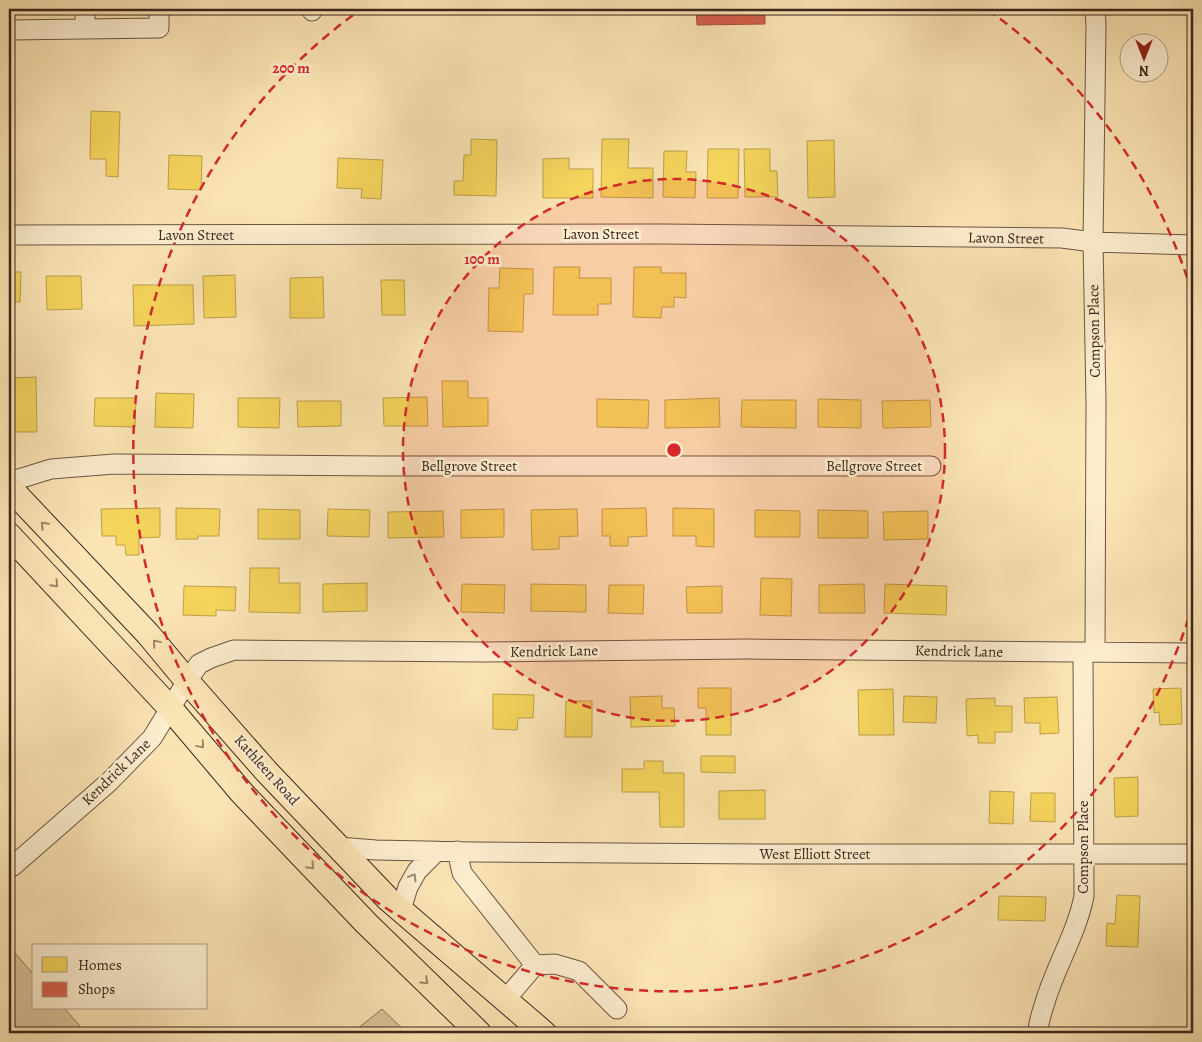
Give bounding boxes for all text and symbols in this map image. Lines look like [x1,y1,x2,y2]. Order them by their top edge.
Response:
north arrow [1120,32,1170,82]
text: 200 m [272,58,310,78]
text: N [1139,61,1149,80]
street label: Lavon Street [563,224,639,244]
street label: Lavon Street [158,225,234,245]
street label: Lavon Street [968,227,1044,249]
text: 100 m [464,249,500,269]
street label: Compson Place [1083,284,1105,378]
centre of rings [665,441,683,459]
street label: Bellgrove Street [421,456,517,476]
street label: Bellgrove Street [826,456,922,476]
one-way arrow [41,521,50,530]
one-way arrow [49,579,58,588]
one-way arrow [153,640,161,649]
street label: Kendrick Lane [510,640,599,662]
street label: Kendrick Lane [915,640,1004,662]
street label: Kathleen Road [230,730,305,810]
street label: Kendrick Lane [77,734,155,810]
one-way arrow [196,740,205,749]
street label: Compson Place [1073,800,1093,894]
street label: West Elliott Street [758,844,871,864]
one-way arrow [305,860,314,869]
one-way arrow [407,873,417,882]
legend [32,944,208,1010]
text: Homes [78,955,122,975]
one-way arrow [419,975,428,984]
text: Shops [78,979,115,999]

